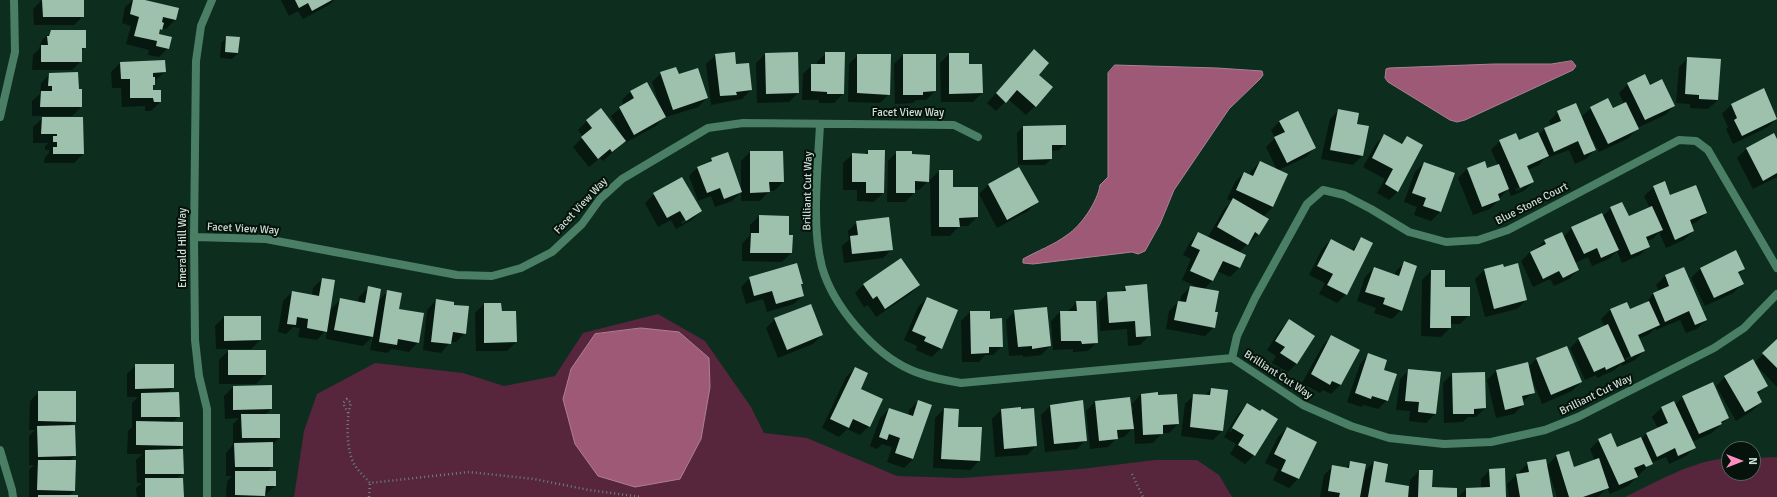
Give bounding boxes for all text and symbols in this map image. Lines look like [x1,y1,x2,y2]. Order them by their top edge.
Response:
street label: Facet View Way [872,106,944,120]
street label: Brilliant Cut Way [801,151,815,231]
street label: Facet View Way [551,175,611,237]
street label: Blue Stone Court [1494,180,1570,228]
street label: Emerald Hill Way [176,208,190,288]
street label: Facet View Way [207,221,279,237]
street label: Brilliant Cut Way [1241,348,1315,402]
street label: Brilliant Cut Way [1558,372,1634,418]
north arrow [1721,441,1761,481]
text: N [1746,457,1759,465]

